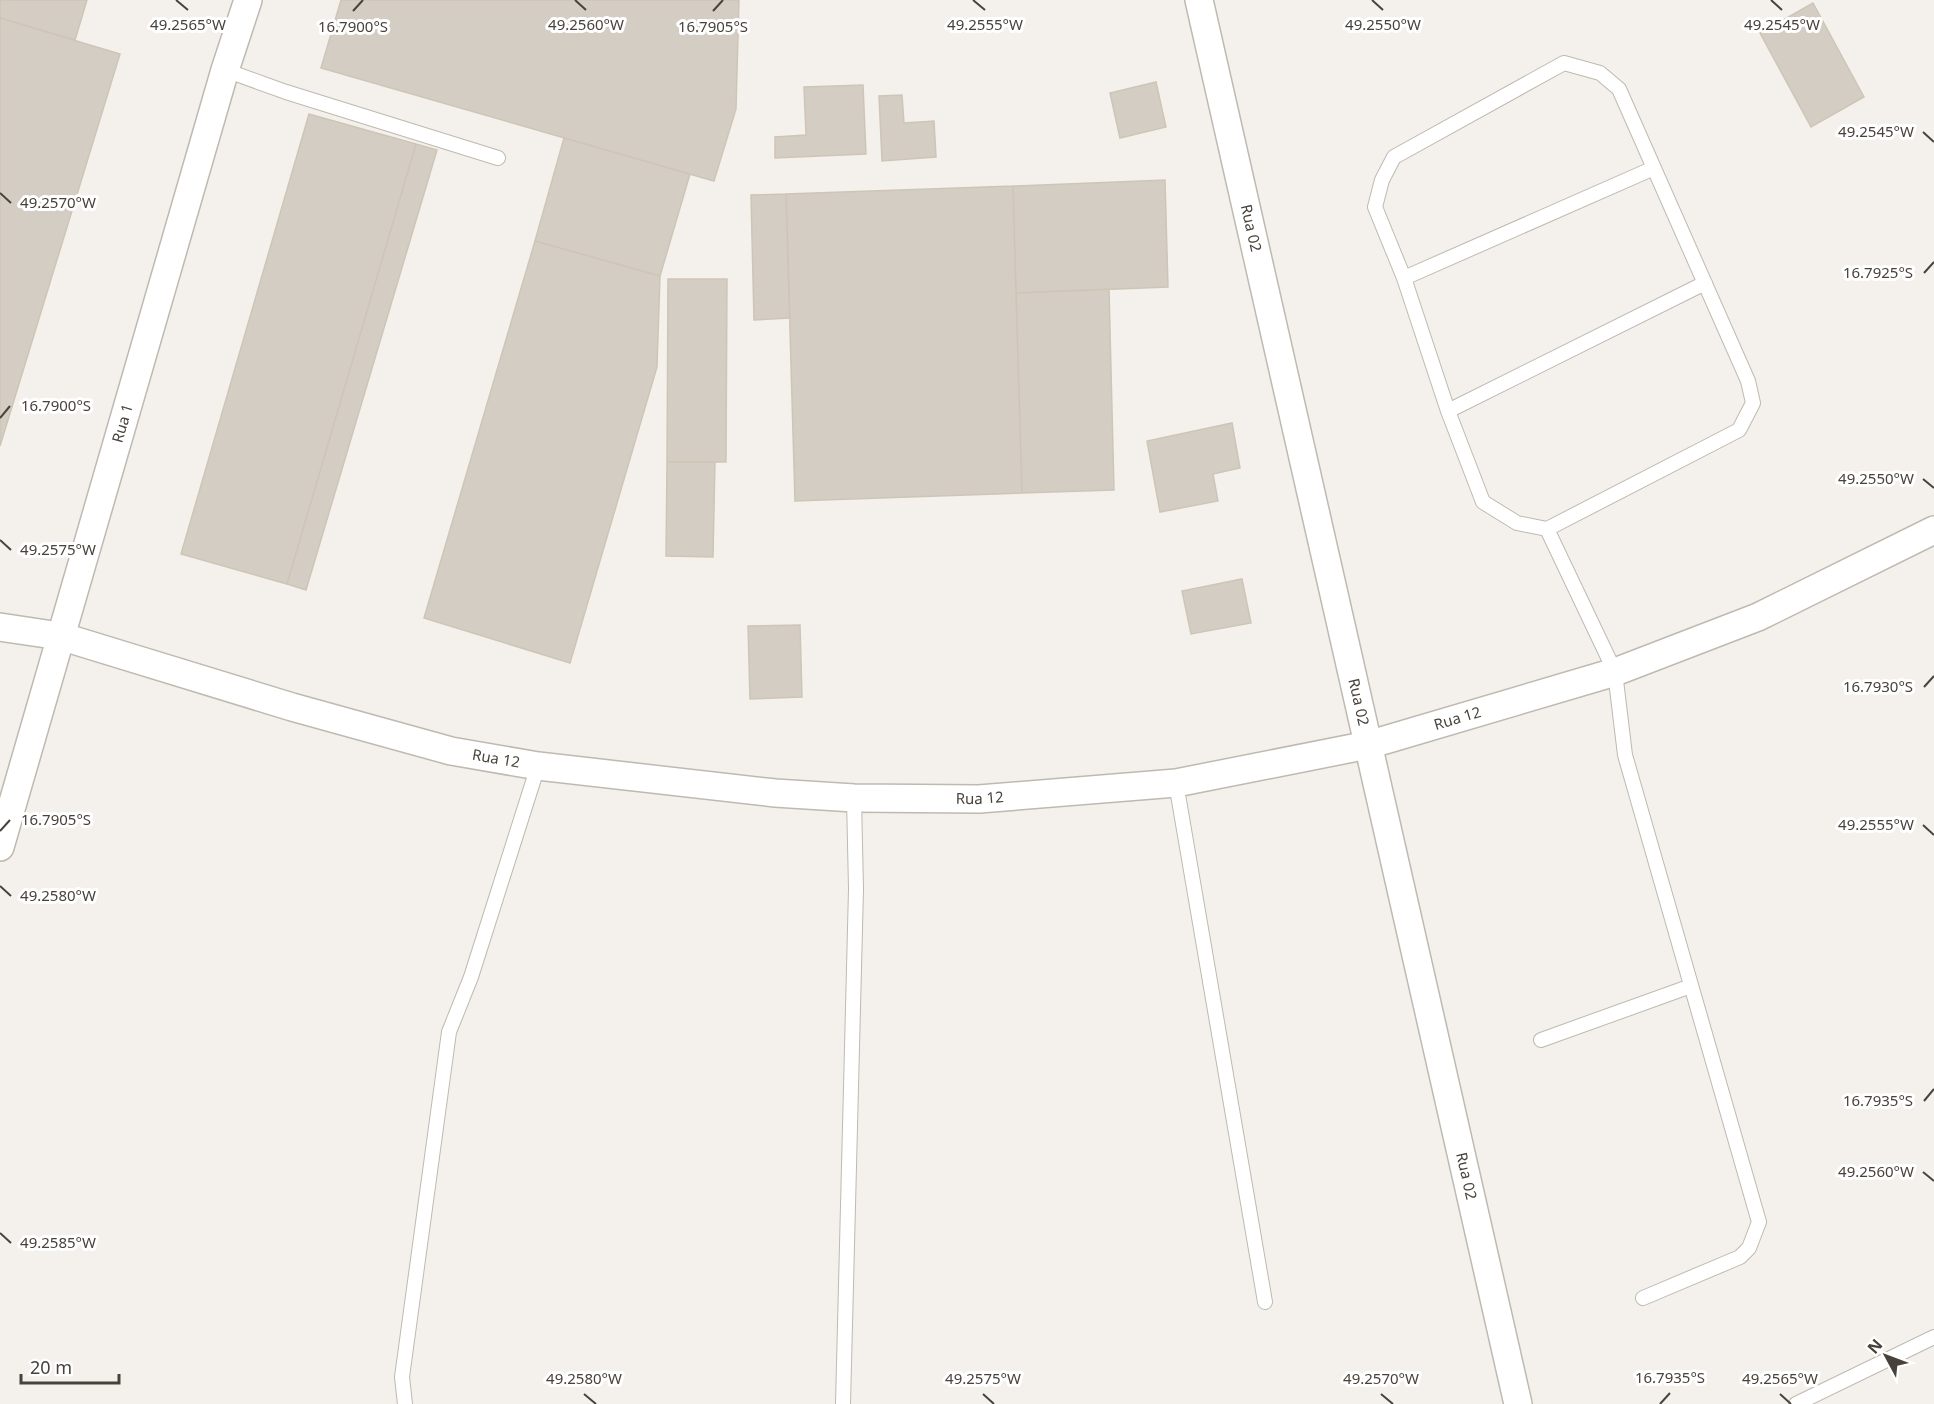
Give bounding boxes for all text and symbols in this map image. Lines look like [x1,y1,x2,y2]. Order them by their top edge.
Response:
text: 49.2565°W [150,14,226,34]
text: 49.2560°W [548,14,624,34]
text: 49.2555°W [947,14,1023,34]
text: 49.2550°W [1345,14,1421,34]
text: 49.2545°W [1744,14,1820,34]
text: 16.7900°S [318,16,388,36]
text: 16.7905°S [678,16,748,36]
text: 49.2545°W [1838,121,1914,141]
text: 49.2570°W [20,192,96,212]
street label: Rua 02 [1237,202,1267,254]
text: 16.7925°S [1843,262,1913,282]
text: 16.7900°S [21,395,91,415]
street label: Rua 1 [107,401,137,445]
text: 49.2550°W [1838,468,1914,488]
text: 49.2575°W [20,539,96,559]
street label: Rua 02 [1344,676,1375,728]
text: 16.7930°S [1843,676,1913,696]
street label: Rua 12 [1431,701,1483,734]
street label: Rua 12 [471,744,522,772]
street label: Rua 12 [956,786,1004,808]
text: 16.7905°S [21,809,91,829]
text: 49.2555°W [1838,814,1914,834]
text: 49.2580°W [20,885,96,905]
text: 16.7935°S [1843,1090,1913,1110]
street label: Rua 02 [1452,1150,1482,1201]
text: 49.2560°W [1838,1161,1914,1181]
text: 49.2585°W [20,1232,96,1252]
north arrow [1856,1326,1916,1386]
text: N [1862,1334,1887,1358]
scale bar [21,1347,118,1385]
text: 20 m [30,1355,72,1379]
text: 16.7935°S [1635,1367,1705,1387]
text: 49.2580°W [546,1368,622,1388]
text: 49.2575°W [945,1368,1021,1388]
text: 49.2570°W [1343,1368,1419,1388]
text: 49.2565°W [1742,1368,1818,1388]

